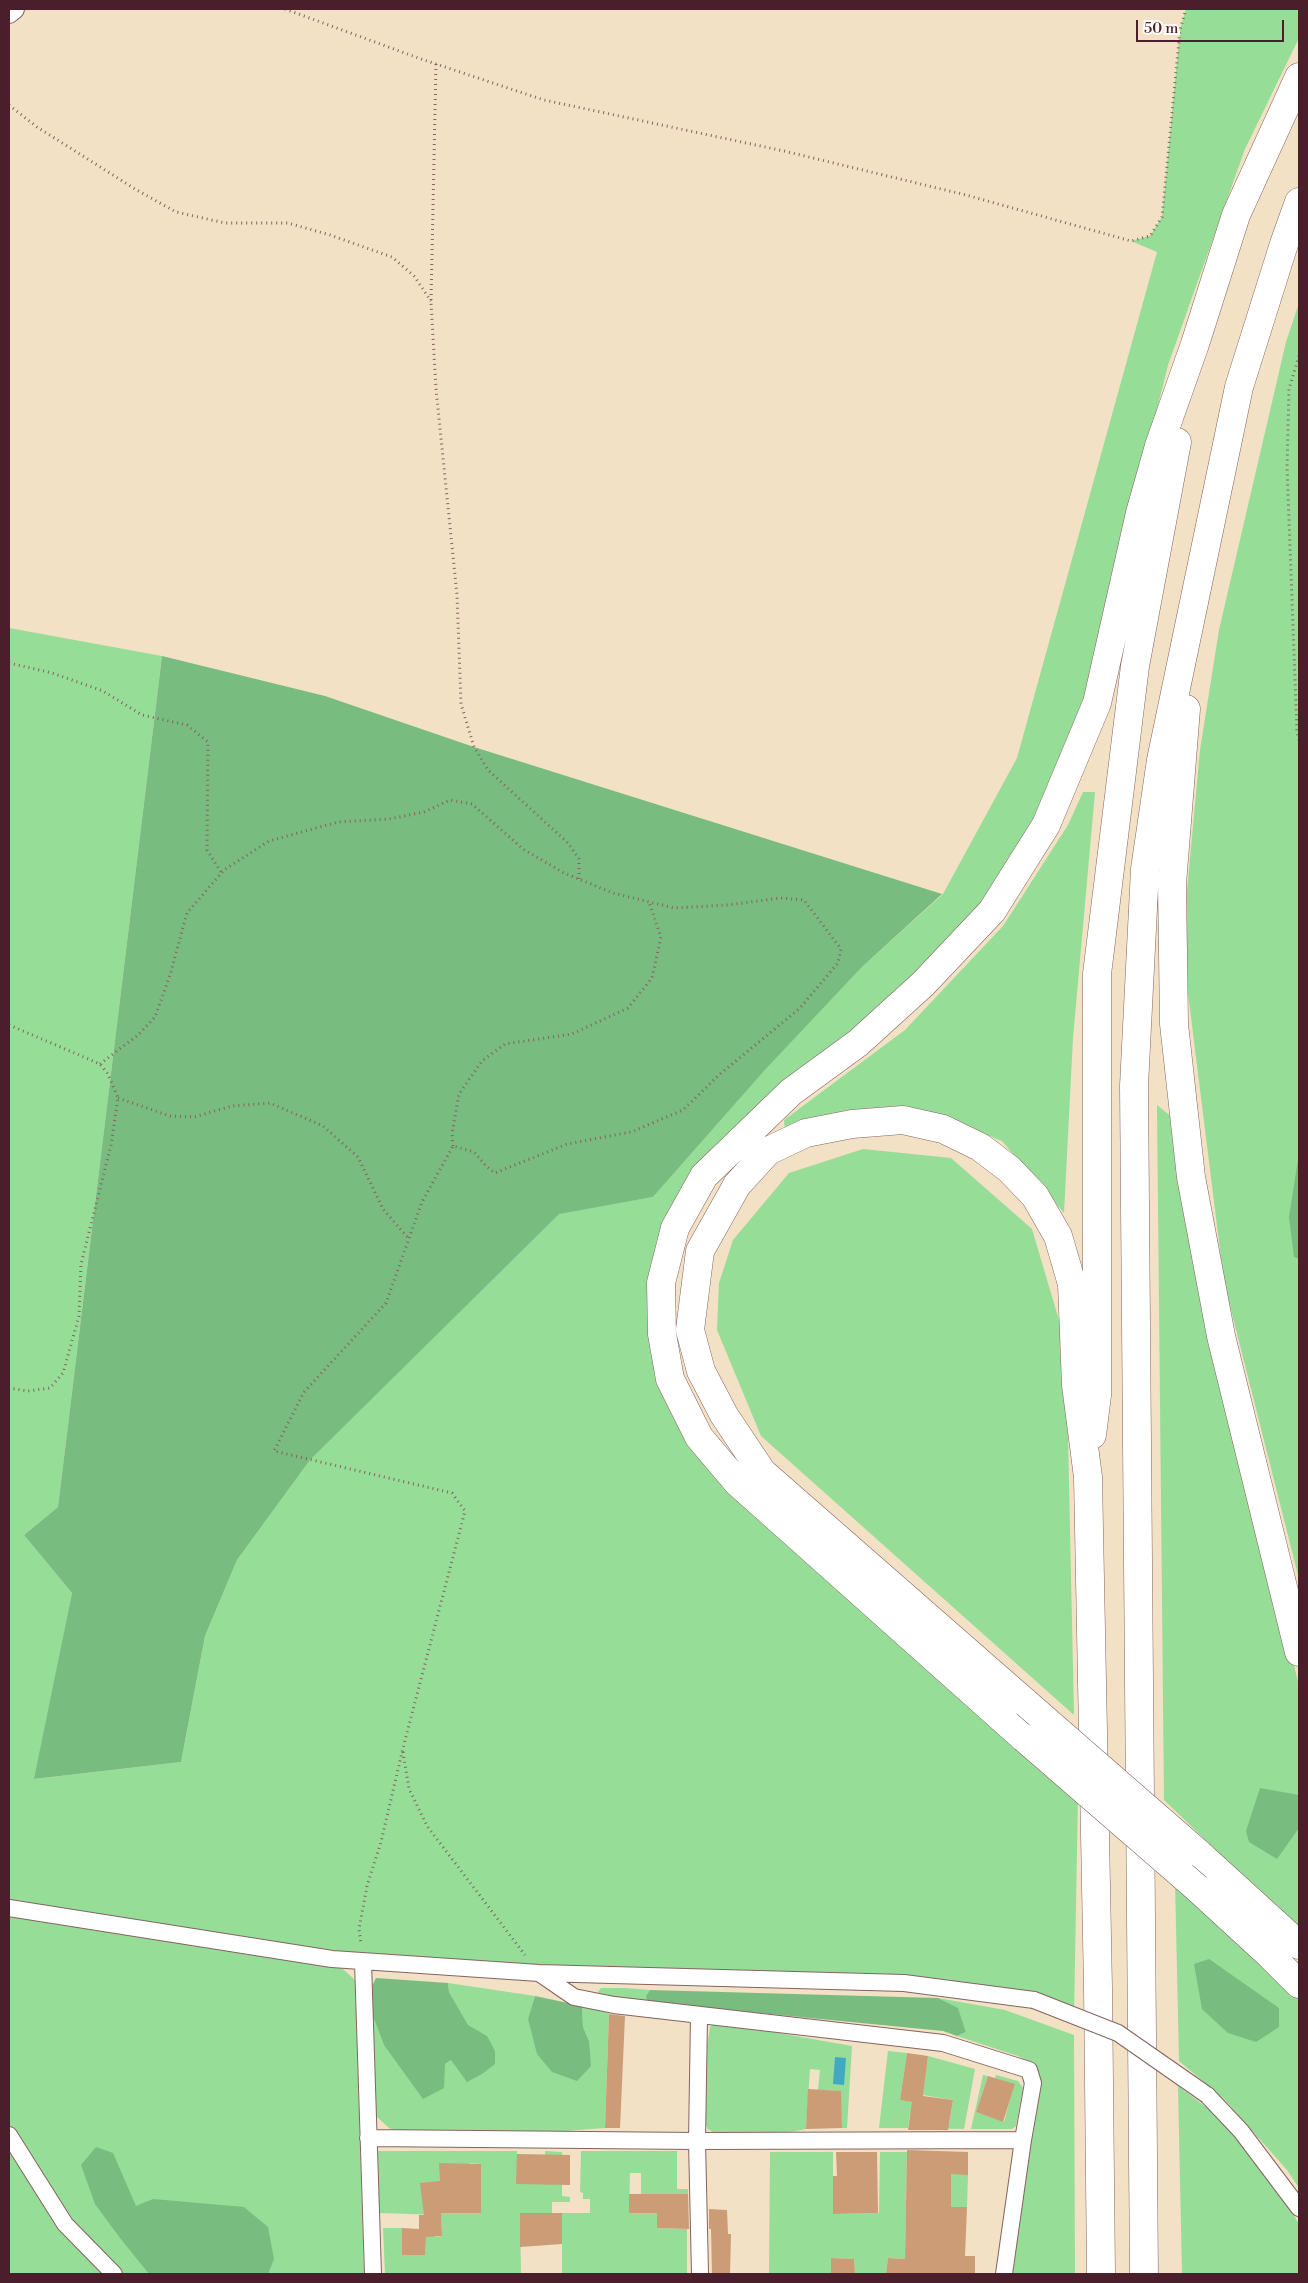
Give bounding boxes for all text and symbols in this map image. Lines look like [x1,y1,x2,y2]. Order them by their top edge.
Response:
scale bar [1138,10,1286,42]
text: 50 m [1144,19,1178,38]

